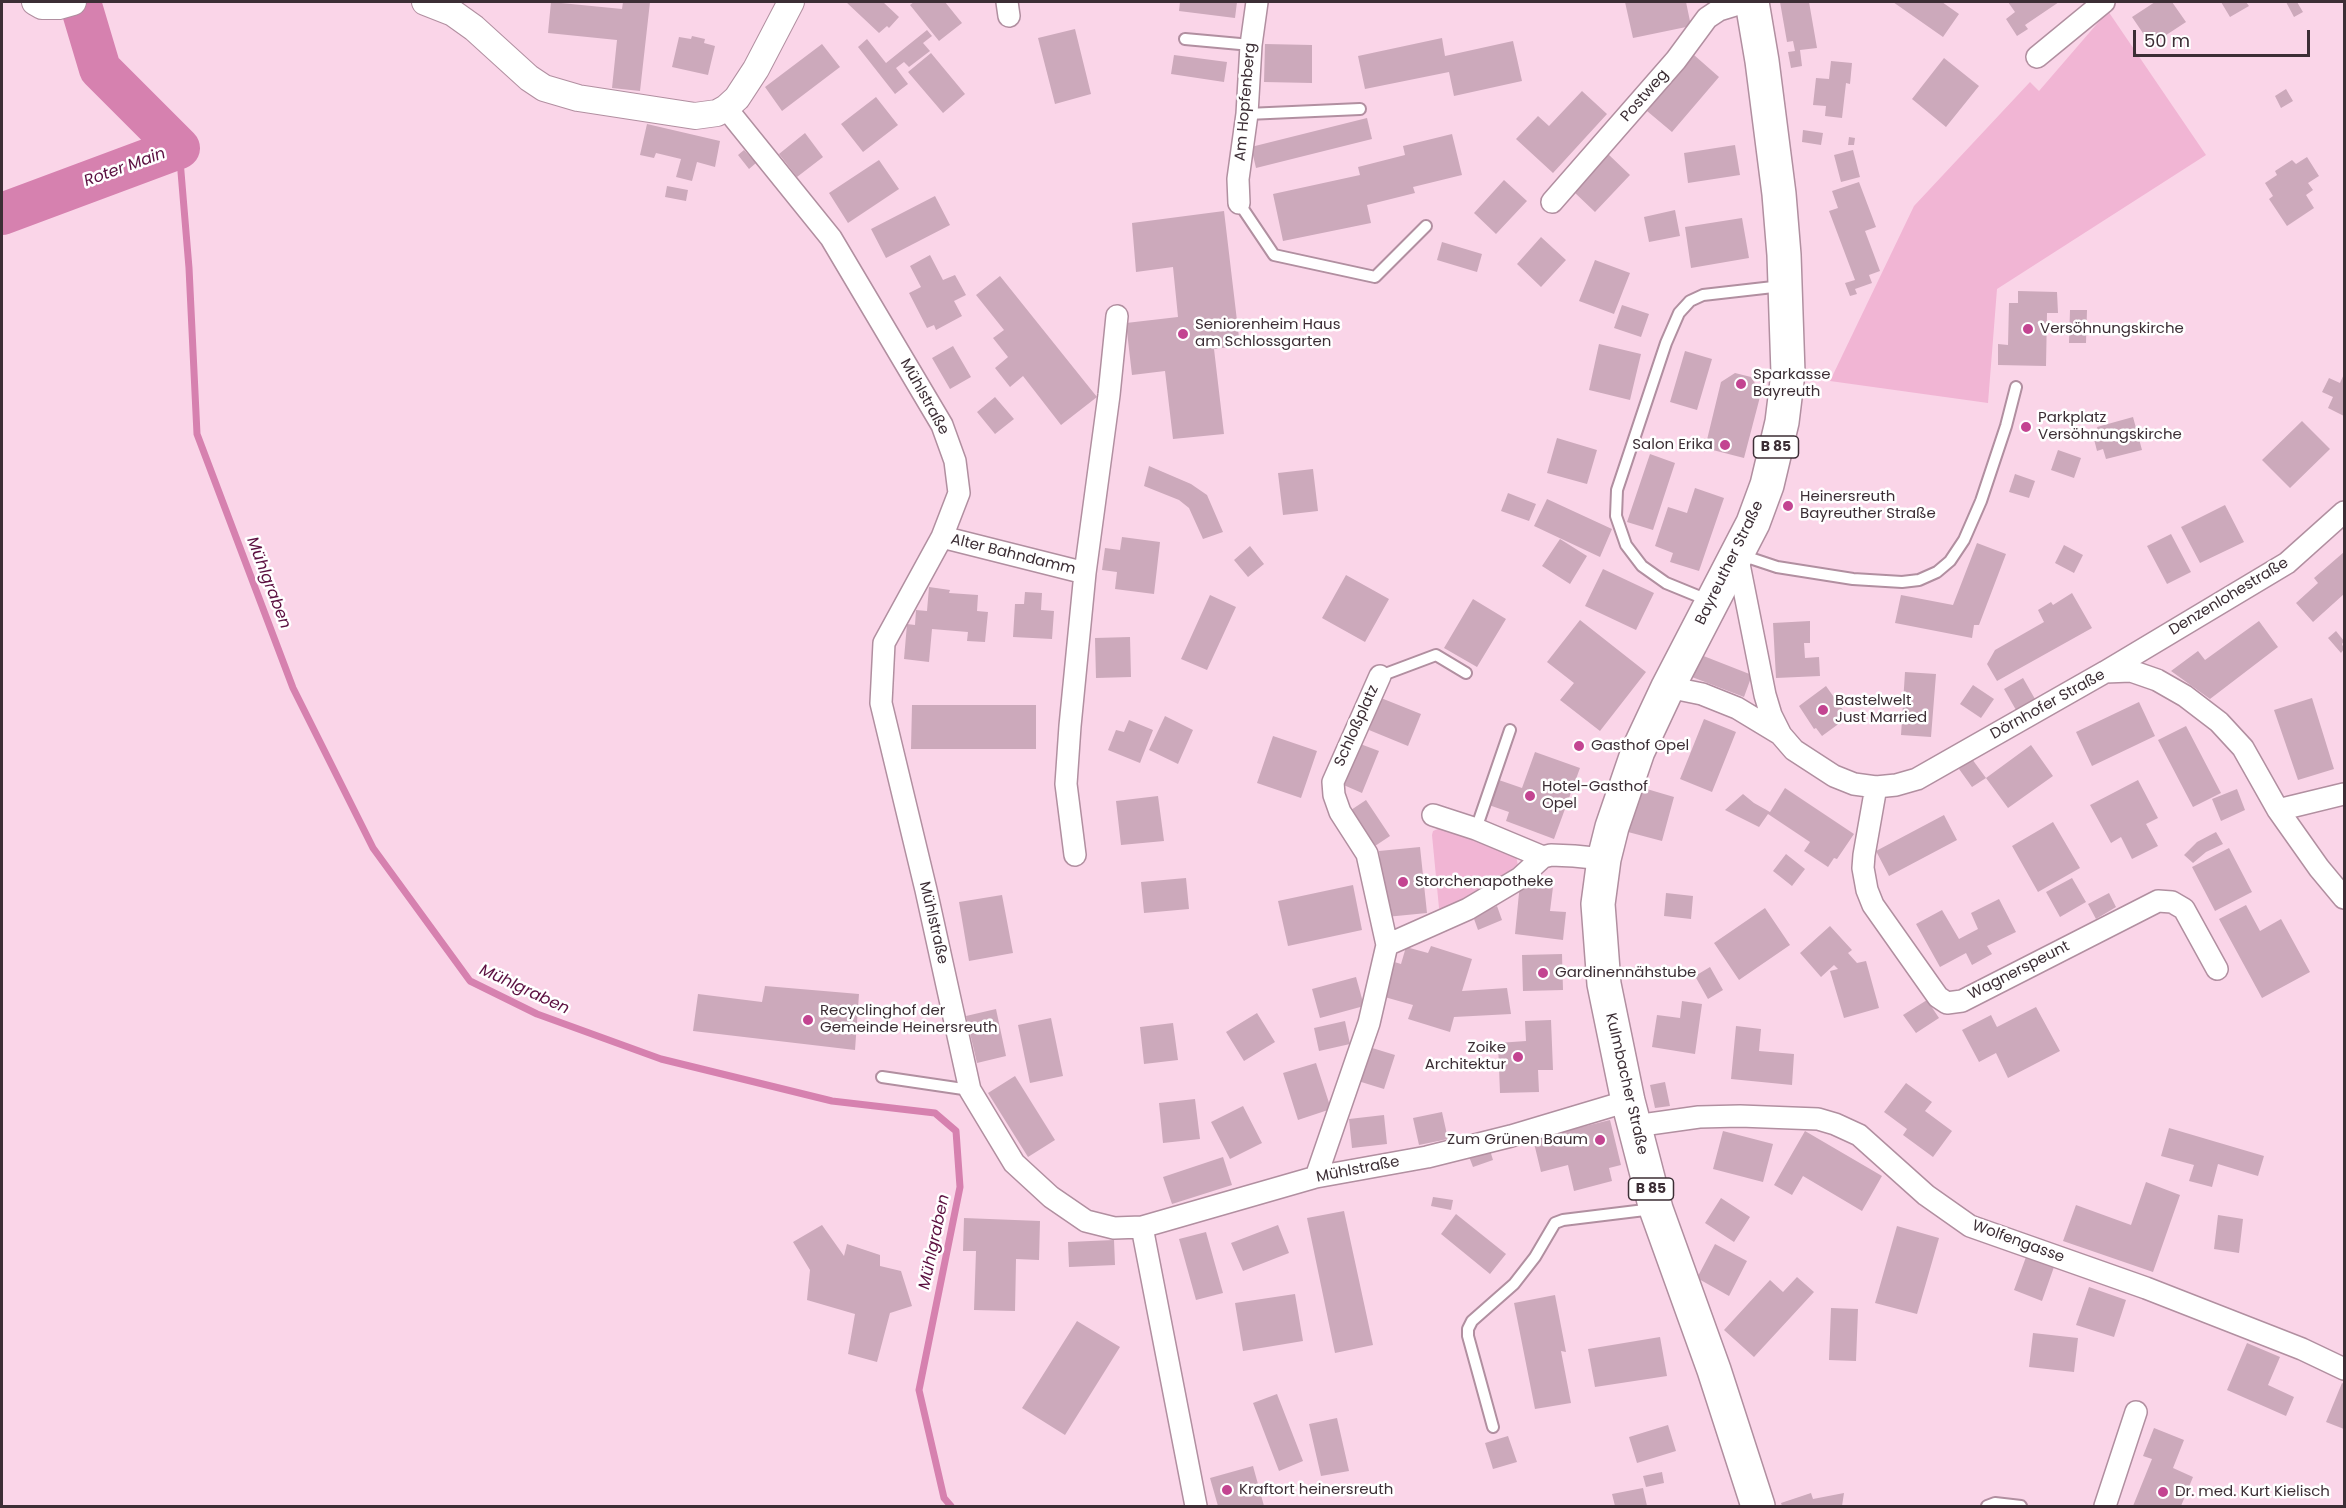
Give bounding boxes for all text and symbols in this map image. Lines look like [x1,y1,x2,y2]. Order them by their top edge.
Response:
scale bar [2136,18,2313,56]
text: 50 m [2144,28,2190,53]
street label: Am Hopfenberg [1232,42,1260,162]
street label: Postweg [1617,66,1673,126]
water label: Roter Main [82,144,168,192]
place label: Seniorenheim Haus am Schlossgarten [1195,316,1340,351]
place label: Versöhnungskirche [2040,320,2184,338]
marker: Versöhnungskirche [2021,322,2035,336]
marker: Seniorenheim Haus am Schlossgarten [1176,327,1190,341]
street label: Mühlstraße [896,356,952,438]
place label: Sparkasse Bayreuth [1753,366,1831,401]
marker: Sparkasse Bayreuth [1734,377,1748,391]
place label: Parkplatz Versöhnungskirche [2038,409,2182,444]
marker: Parkplatz Versöhnungskirche [2019,420,2033,434]
place label: Salon Erika [1632,436,1713,454]
road number: B 85 [1754,436,1798,458]
marker: Salon Erika [1718,438,1732,452]
place label: Heinersreuth Bayreuther Straße [1800,488,1936,523]
street label: Bayreuther Straße [1692,498,1768,628]
marker: Heinersreuth Bayreuther Straße [1781,499,1795,513]
street label: Alter Bahndamm [949,531,1077,579]
water label: Mühlgraben [242,534,294,632]
street label: Denzenlohestraße [2166,554,2292,640]
street label: Dörnhofer Straße [1988,666,2108,744]
street label: Schloßplatz [1331,682,1383,770]
place label: Bastelwelt Just Married [1835,692,1927,727]
marker: Bastelwelt Just Married [1816,703,1830,717]
place label: Gasthof Opel [1591,737,1689,755]
marker: Gasthof Opel [1572,739,1586,753]
place label: Hotel-Gasthof Opel [1542,778,1648,813]
marker: Hotel-Gasthof Opel [1523,789,1537,803]
place label: Storchenapotheke [1415,873,1553,891]
marker: Storchenapotheke [1396,875,1410,889]
street label: Mühlstraße [915,880,951,966]
street label: Wagnerspeunt [1965,938,2073,1004]
water label: Mühlgraben [476,961,572,1019]
place label: Gardinennähstube [1555,964,1696,982]
marker: Gardinennähstube [1536,966,1550,980]
place label: Recyclinghof der Gemeinde Heinersreuth [820,1002,998,1037]
street label: Kulmbacher Straße [1601,1011,1651,1157]
marker: Recyclinghof der Gemeinde Heinersreuth [801,1013,815,1027]
place label: Zoike Architektur [1425,1039,1506,1074]
marker: Zoike Architektur [1511,1050,1525,1064]
place label: Zum Grünen Baum [1447,1131,1588,1149]
marker: Zum Grünen Baum [1593,1133,1607,1147]
street label: Mühlstraße [1315,1153,1401,1187]
road number: B 85 [1628,1178,1674,1200]
water label: Mühlgraben [916,1193,954,1291]
street label: Wolfengasse [1969,1217,2067,1267]
place label: Kraftort heinersreuth [1239,1481,1393,1499]
marker: Kraftort heinersreuth [1220,1483,1234,1497]
place label: Dr. med. Kurt Kielisch [2175,1483,2330,1501]
marker: Dr. med. Kurt Kielisch [2156,1485,2170,1499]

